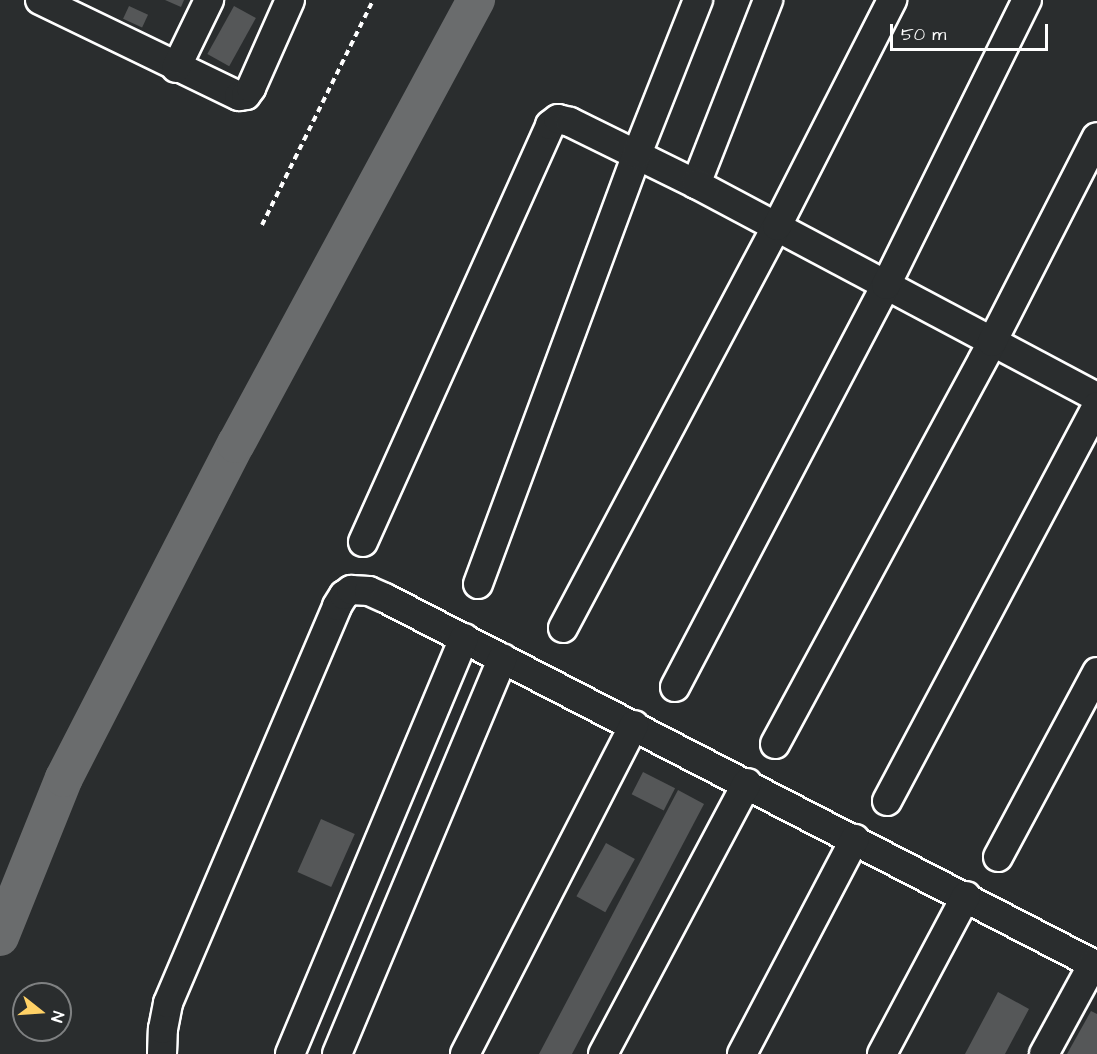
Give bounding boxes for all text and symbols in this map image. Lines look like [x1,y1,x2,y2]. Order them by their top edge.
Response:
scale bar [893,12,1050,50]
text: 50 m [901,22,946,47]
north arrow [12,982,72,1042]
text: N [45,1009,69,1025]

